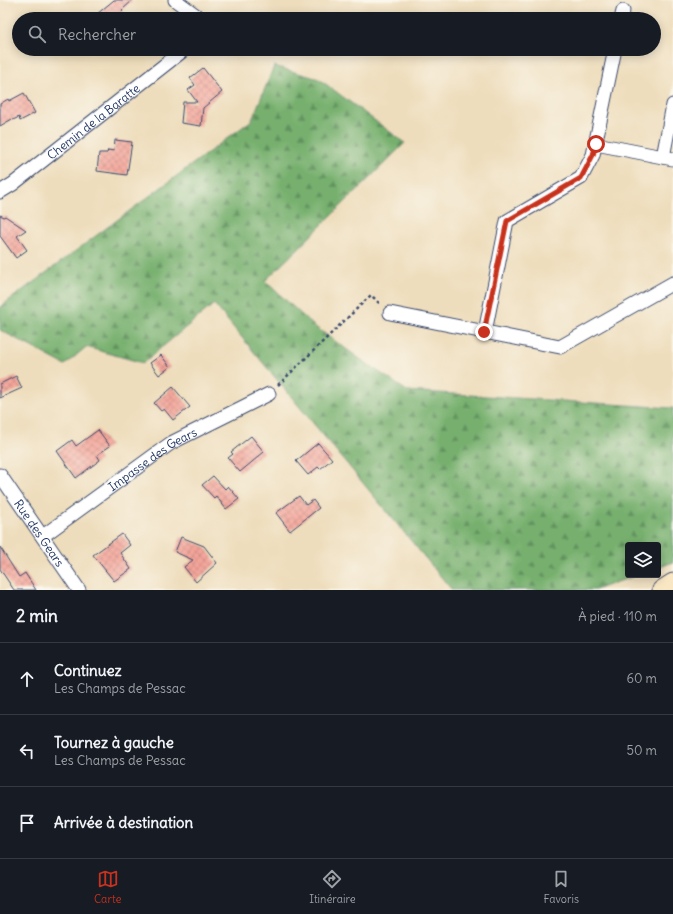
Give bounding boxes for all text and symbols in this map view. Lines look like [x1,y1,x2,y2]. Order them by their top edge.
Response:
search box [12,12,661,56]
icon: search [26,23,48,45]
text: Rechercher [58,25,136,44]
street label: Chemin de la Baratte [44,80,142,162]
route start [587,135,605,153]
route end [475,323,493,341]
street label: Impasse des Gears [105,424,199,494]
street label: Rue des Gears [11,496,68,569]
map controls [625,542,661,578]
button: layers [625,542,661,578]
text: 2 min [16,605,58,627]
text: À pied · 110 m [578,608,657,625]
text: Continuez [54,661,122,680]
icon: ahead [16,668,38,690]
text: 60 m [626,670,657,687]
text: Les Champs de Pessac [54,680,186,697]
text: Tournez à gauche [54,733,174,752]
icon: left [16,740,38,762]
text: 50 m [626,742,657,759]
text: Les Champs de Pessac [54,752,186,769]
icon: arrive [16,812,38,834]
text: Arrivée à destination [54,813,193,832]
tab: Carte [94,868,121,906]
tab: Itinéraire [309,868,356,906]
tab: Favoris [544,868,579,906]

